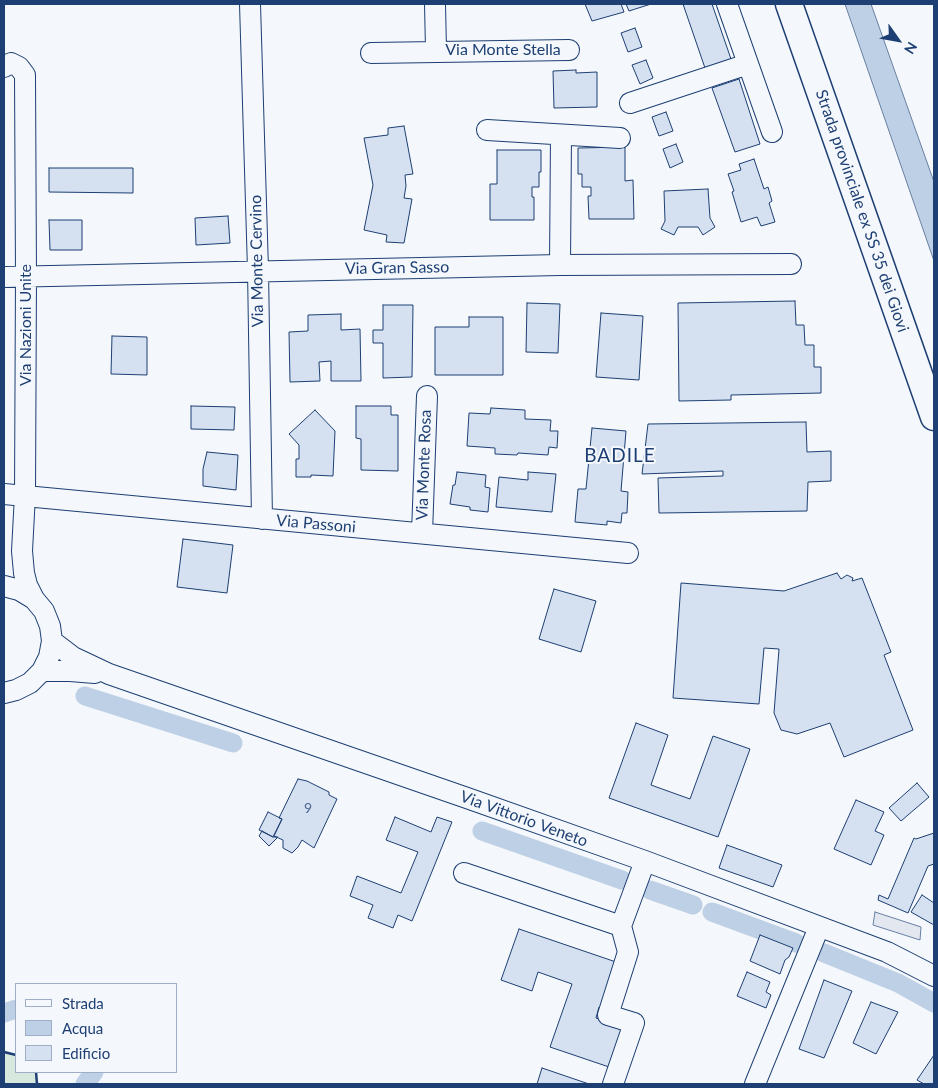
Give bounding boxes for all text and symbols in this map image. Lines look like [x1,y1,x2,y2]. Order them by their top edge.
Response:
north arrow [873,15,923,65]
text: N [901,39,921,57]
street label: Via Monte Stella [445,40,561,60]
street label: Strada provinciale ex SS 35 dei Giovi [811,87,913,335]
street label: Via Monte Cervino [246,195,268,327]
street label: Via Gran Sasso [345,257,449,279]
street label: Via Nazioni Unite [16,264,36,386]
street label: Via Monte Rosa [412,409,436,521]
district label: BADILE [584,445,656,467]
street label: Via Passoni [275,511,357,537]
street label: Via Vittorio Veneto [458,787,590,851]
house number: 9 [304,800,312,816]
legend [15,983,178,1073]
text: Strada [62,994,104,1012]
text: Acqua [62,1019,103,1037]
text: Edificio [62,1044,110,1062]

